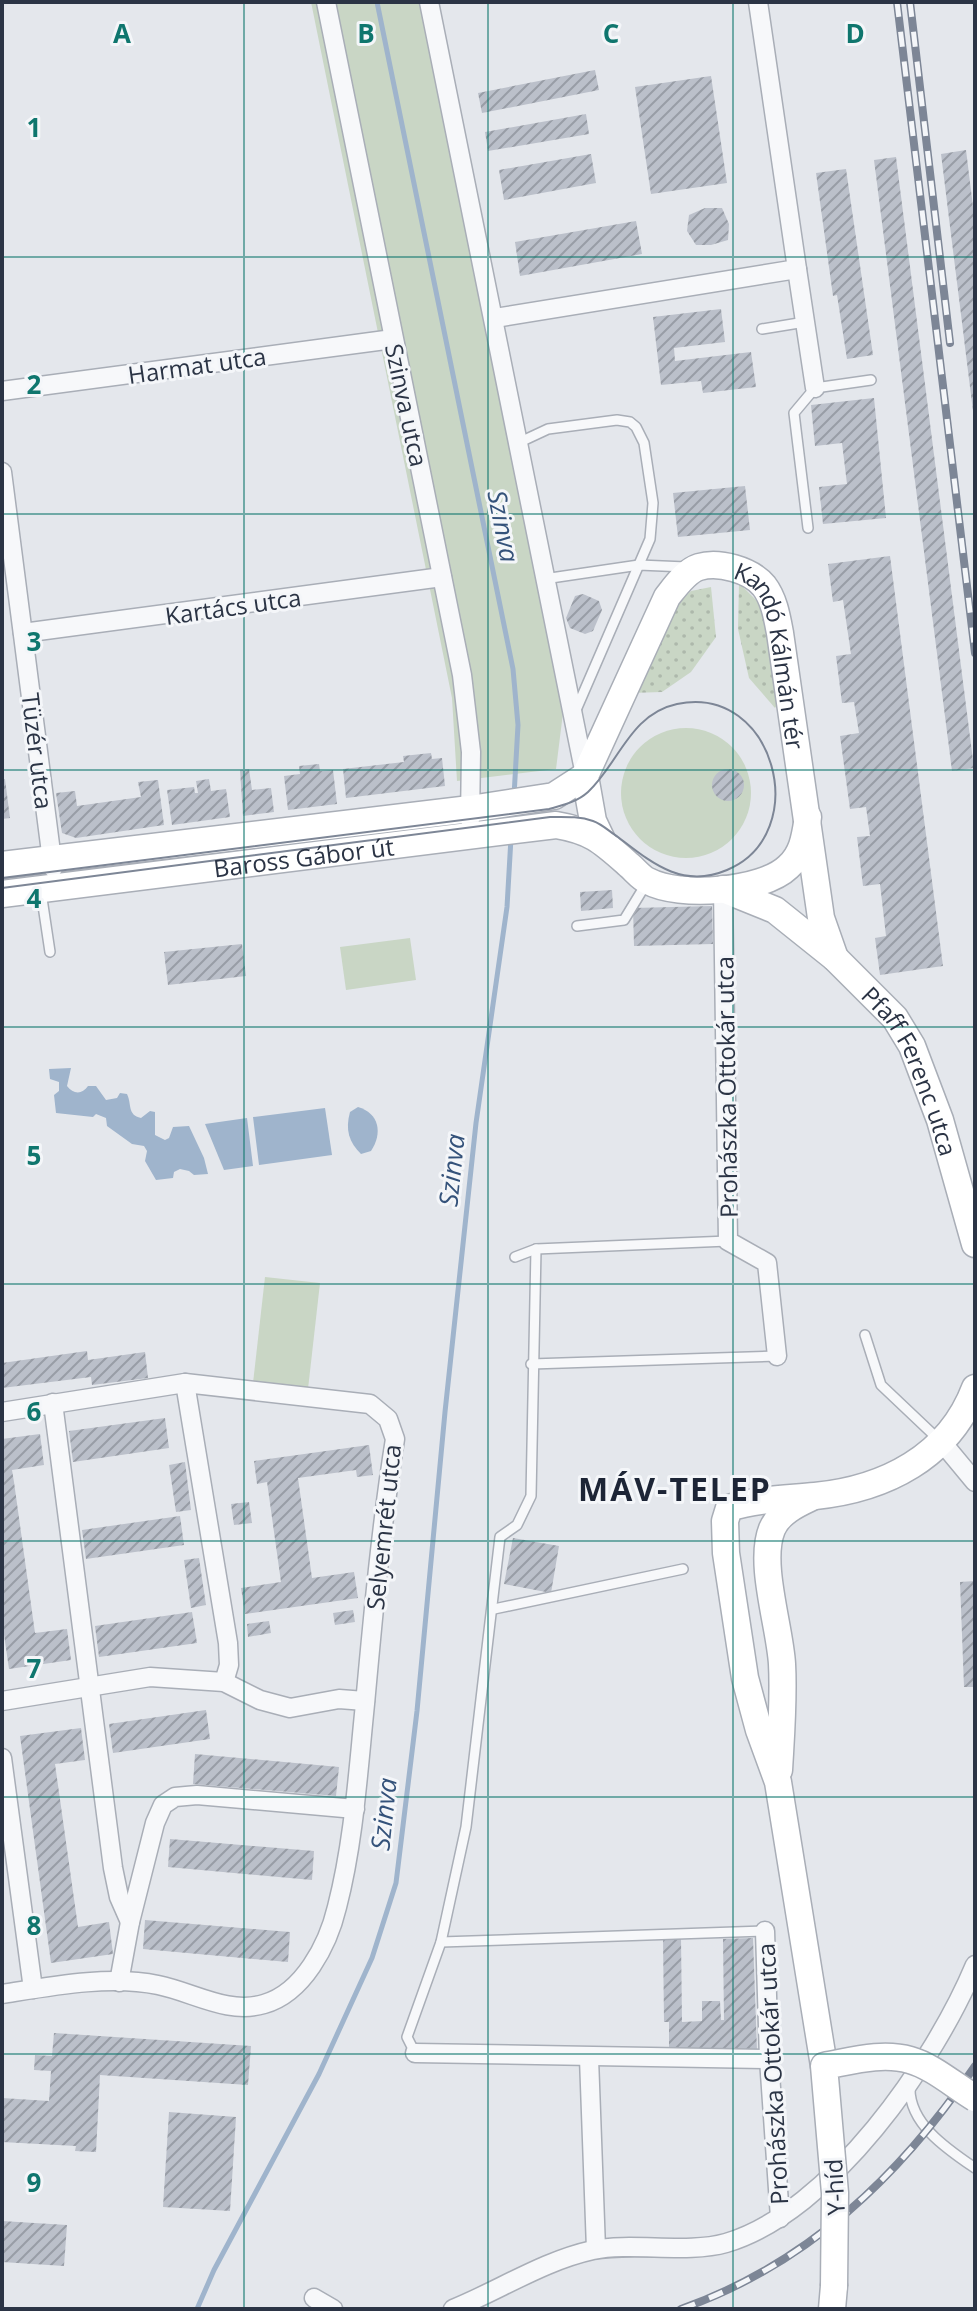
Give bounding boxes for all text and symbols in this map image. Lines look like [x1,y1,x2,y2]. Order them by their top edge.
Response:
text: A [113,15,131,51]
text: B [357,15,375,51]
text: C [603,15,619,51]
text: D [845,15,865,51]
text: 1 [27,109,41,145]
street label: Harmat utca [126,339,268,391]
street label: Szinva utca [378,341,436,469]
text: 2 [27,366,42,402]
water label: Szinva [479,487,529,565]
street label: Kandó Kálmán tér [730,553,813,752]
street label: Kartács utca [163,580,303,632]
text: 3 [27,623,41,659]
street label: Tüzér utca [15,691,61,811]
street label: Baross Gábor út [212,829,396,884]
text: 4 [27,880,42,916]
street label: Prohászka Ottokár utca [707,956,745,1218]
street label: Pfaff Ferenc utca [855,978,966,1159]
water label: Szinva [429,1132,473,1208]
text: 5 [27,1137,41,1173]
text: 6 [27,1393,42,1429]
street label: Selyemrét utca [358,1442,408,1612]
district label: MÁV-TELEP [578,1467,772,1510]
text: 7 [27,1650,42,1686]
water label: Szinva [361,1776,405,1852]
text: 8 [27,1907,41,1943]
street label: Prohászka Ottokár utca [749,1942,795,2206]
street label: Y-híd [816,2158,852,2216]
text: 9 [27,2164,41,2200]

